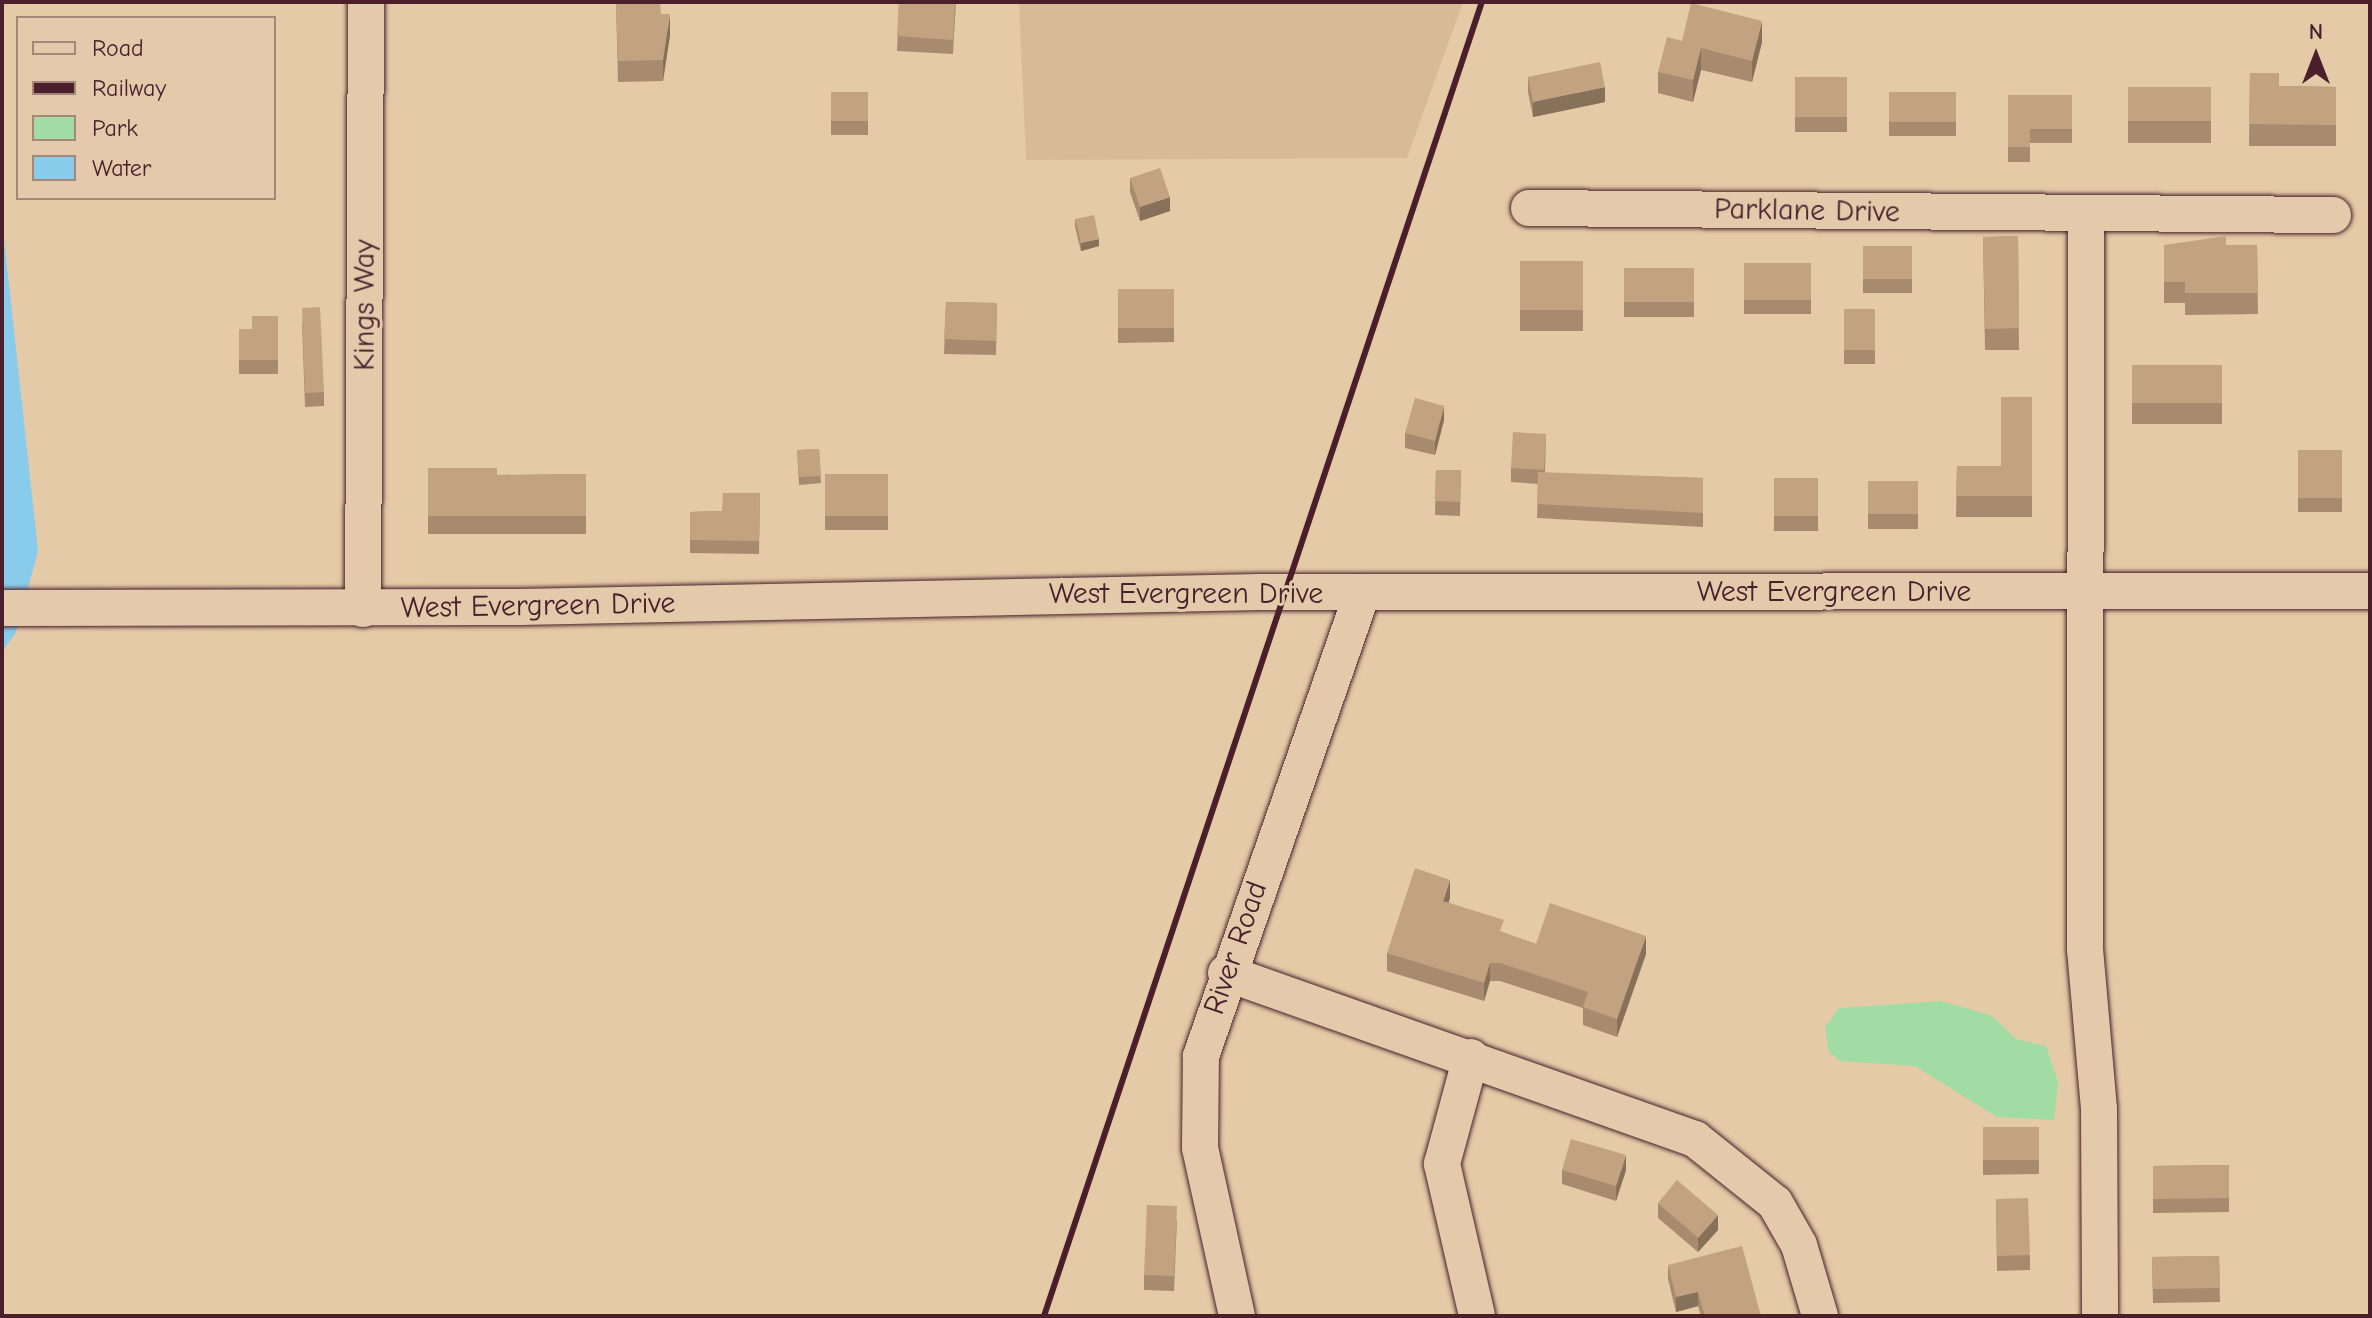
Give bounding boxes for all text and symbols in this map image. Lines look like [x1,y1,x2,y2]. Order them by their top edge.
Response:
legend [16,16,276,200]
north arrow [2276,16,2356,96]
text: N [2309,19,2323,45]
text: Road [92,34,144,62]
text: Railway [92,74,166,102]
text: Park [92,114,138,142]
text: Water [92,154,151,182]
street label: Parklane Drive [1714,191,1900,231]
street label: Kings Way [347,239,383,371]
street label: West Evergreen Drive [1697,574,1971,610]
street label: West Evergreen Drive [1049,576,1323,612]
street label: West Evergreen Drive [400,586,676,626]
street label: River Road [1196,877,1276,1019]

